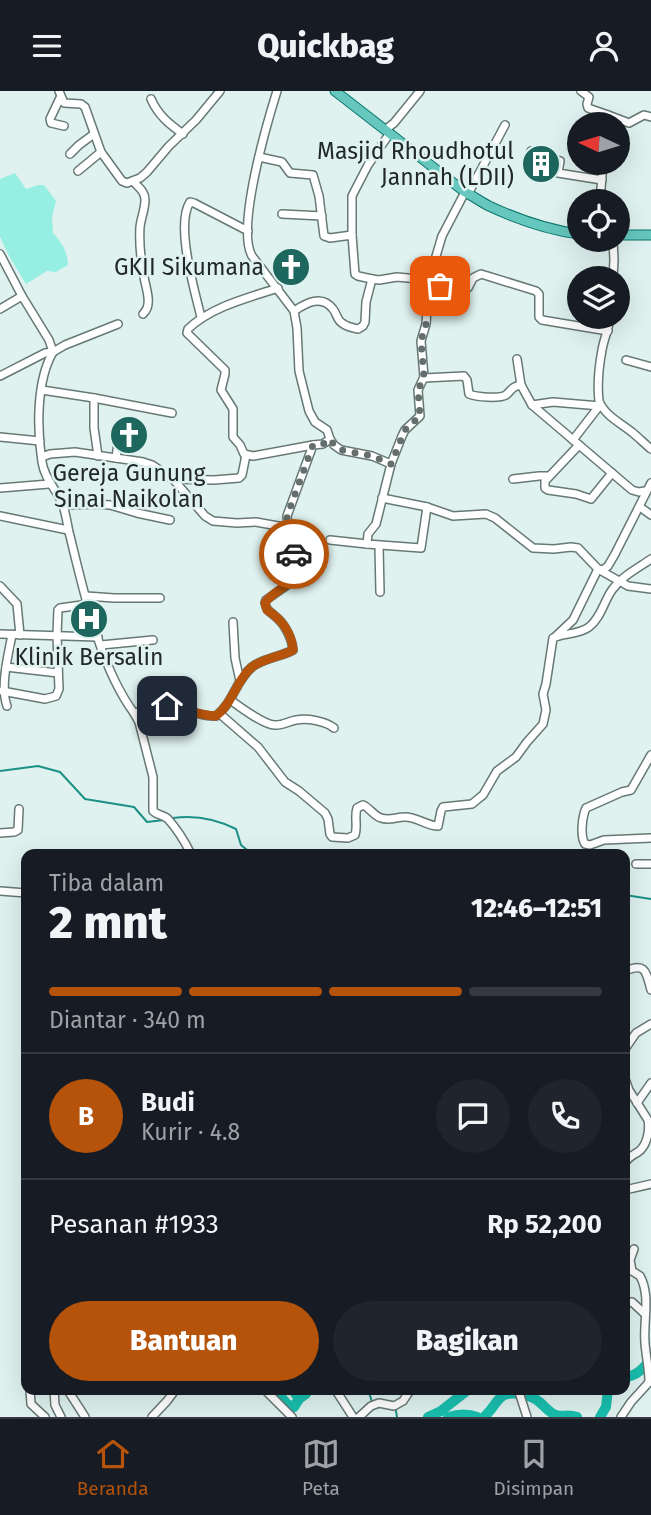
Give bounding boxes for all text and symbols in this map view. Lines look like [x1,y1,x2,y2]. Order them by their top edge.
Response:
icon: menu [28,27,66,65]
text: Quickbag [257,27,394,65]
icon: person [585,27,623,65]
north arrow [567,112,630,175]
map controls [567,112,630,329]
place label: Masjid Rhoudhotul Jannah (LDII) [317,137,514,191]
building icon: Masjid Rhoudhotul Jannah (LDII) [520,143,562,185]
button: locate [567,189,630,252]
church icon: GKII Sikumana [270,246,312,288]
place label: GKII Sikumana [114,253,264,281]
pin [410,256,470,316]
button: layers [567,266,630,329]
icon: bag [421,267,459,305]
church icon: Gereja Gunung Sinai Naikolan [108,414,150,456]
place label: Gereja Gunung Sinai Naikolan [52,459,206,513]
courier [259,519,329,589]
icon: car [275,535,313,573]
hospital icon: Klinik Bersalin [68,598,110,640]
place label: Klinik Bersalin [14,643,164,671]
pin [137,676,197,736]
icon: home [148,687,186,725]
text: Tiba dalam [49,869,164,897]
text: 12:46–12:51 [471,893,602,924]
text: 2 mnt [49,895,167,950]
text: Diantar · 340 m [49,1006,206,1034]
button: chat [436,1079,510,1153]
button: phone [528,1079,602,1153]
text: Budi [141,1087,195,1118]
text: B [78,1101,94,1132]
text: Kurir · 4.8 [141,1118,240,1146]
text: Pesanan #1933 [49,1209,219,1240]
text: Rp 52,200 [487,1209,602,1240]
button: Bantuan [49,1301,319,1381]
button: Bagikan [333,1301,602,1381]
tab: Beranda [77,1435,149,1500]
tab: Peta [302,1435,340,1500]
tab: Disimpan [494,1435,574,1500]

